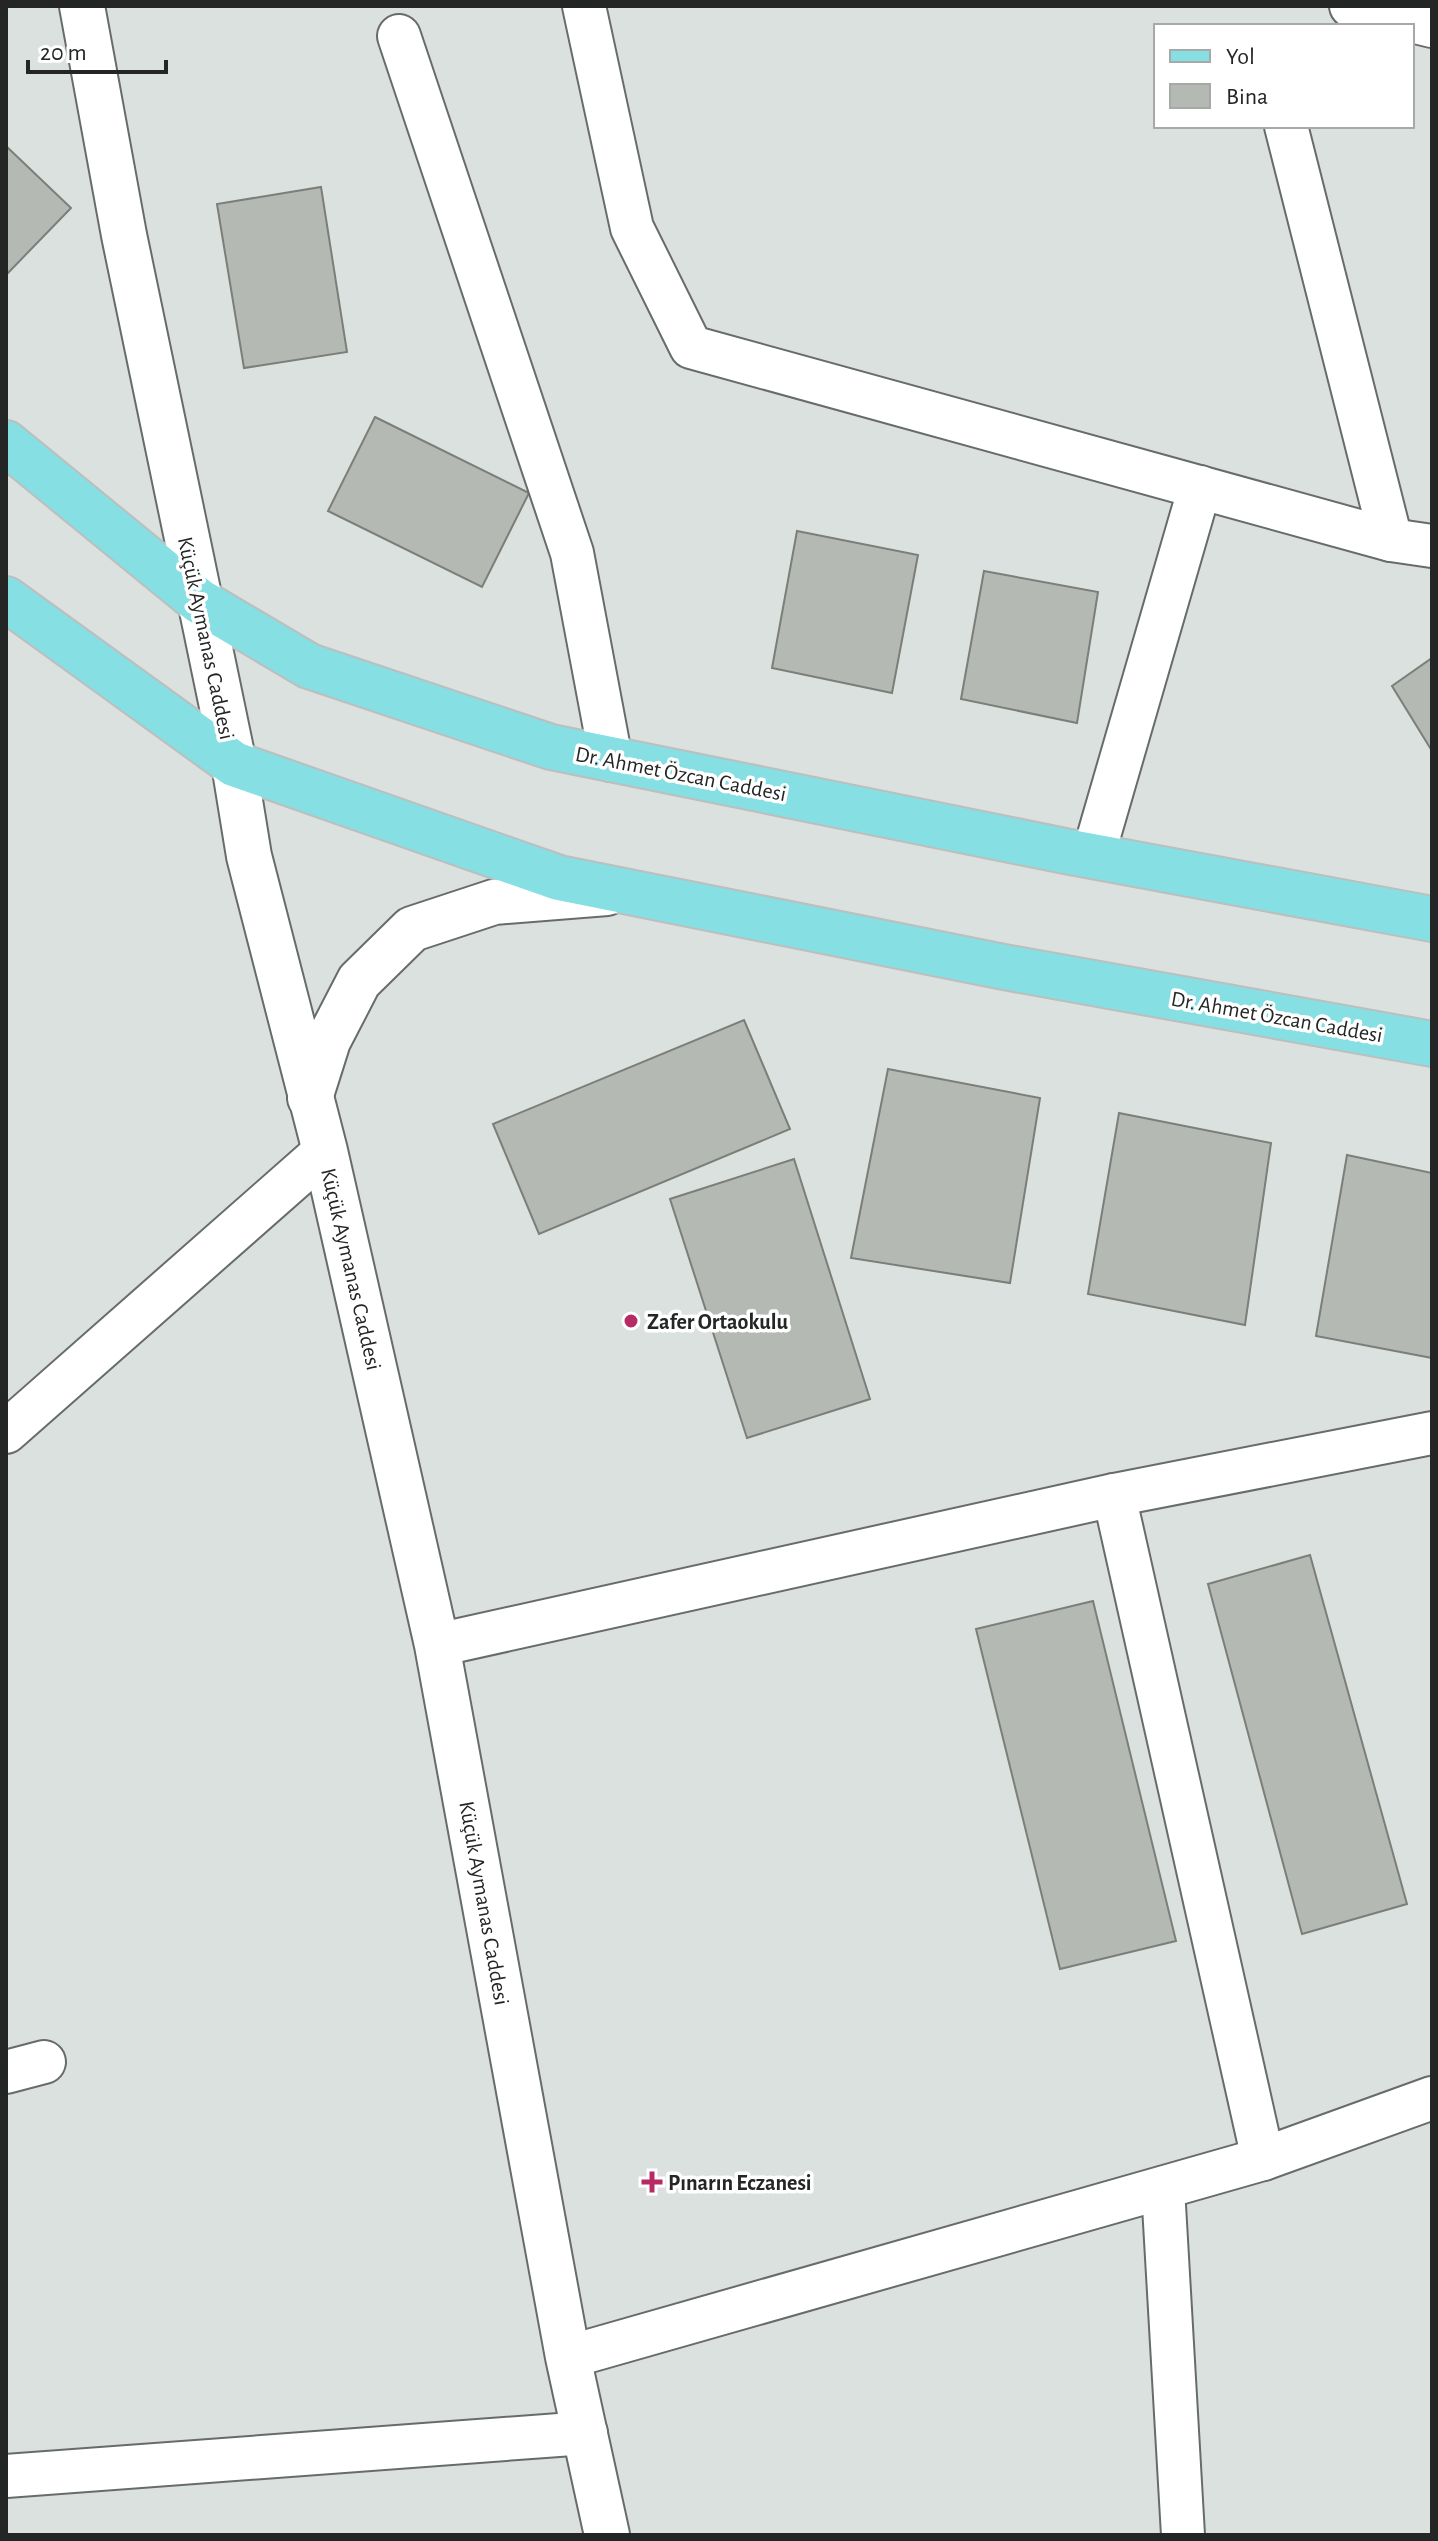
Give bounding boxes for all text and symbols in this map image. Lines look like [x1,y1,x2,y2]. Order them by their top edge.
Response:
scale bar [28,24,166,74]
legend [1154,24,1414,128]
text: 20 m [40,41,87,65]
text: Yol [1226,45,1255,69]
text: Bina [1226,85,1268,109]
street label: Küçük Aymanas Caddesi [174,535,238,742]
street label: Dr. Ahmet Özcan Caddesi [573,743,788,805]
street label: Dr. Ahmet Özcan Caddesi [1169,988,1384,1046]
street label: Küçük Aymanas Caddesi [317,1166,385,1372]
place label: Zafer Ortaokulu [647,1311,789,1333]
marker: Zafer Ortaokulu [622,1312,640,1330]
street label: Küçük Aymanas Caddesi [455,1799,513,2007]
place label: Pınarın Eczanesi [668,2172,812,2194]
marker: Pınarın Eczanesi [643,2173,661,2191]

